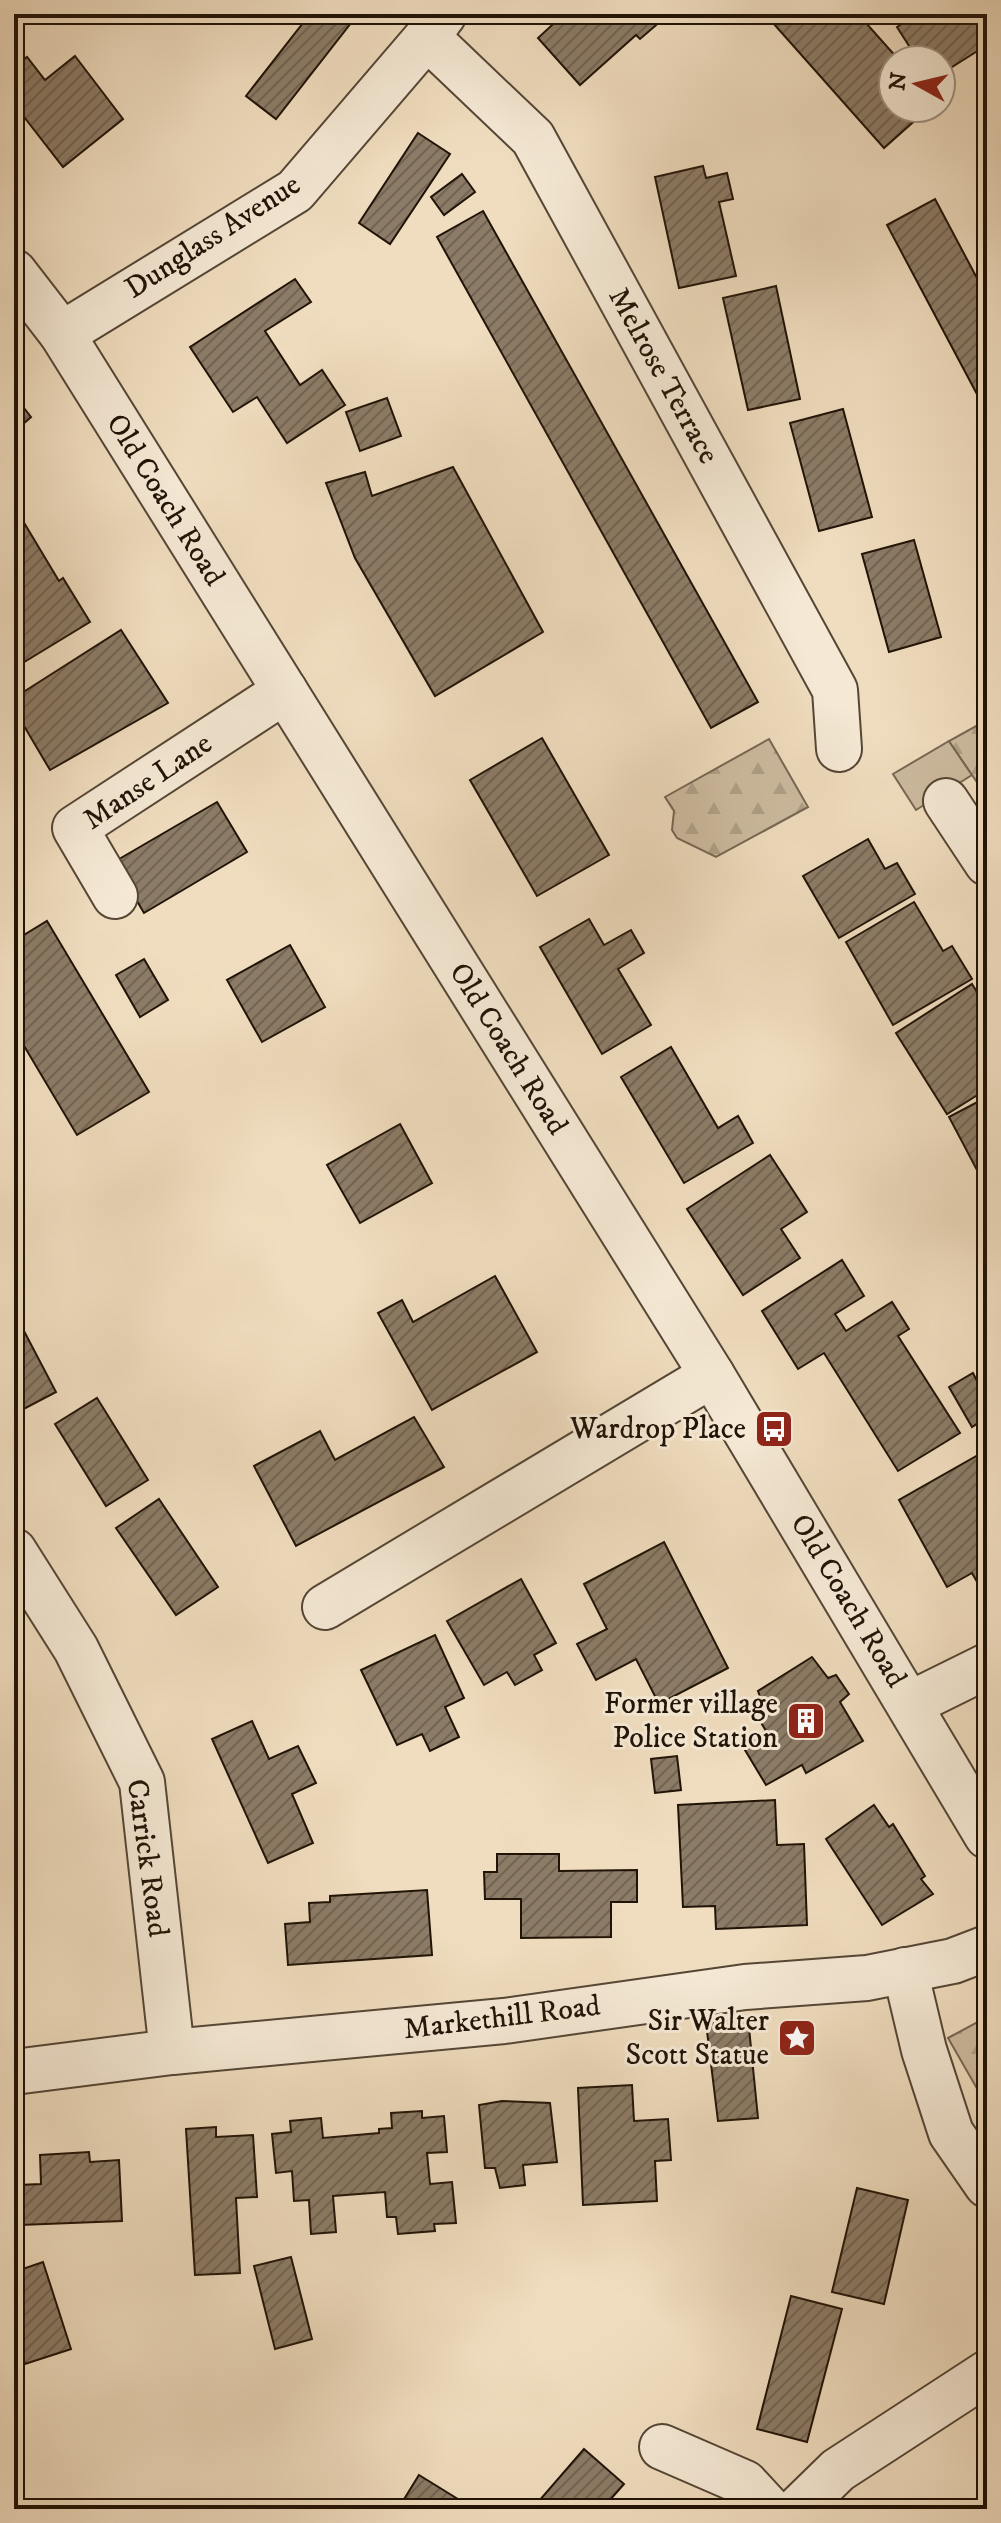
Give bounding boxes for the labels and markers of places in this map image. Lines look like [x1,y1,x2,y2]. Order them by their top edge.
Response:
bus stop icon: Wardrop Place [753,1408,795,1450]
place label: Wardrop Place [569,1411,746,1448]
place label: Former village Police Station [604,1686,778,1757]
building icon: Former village Police Station [785,1700,827,1742]
place label: Sir Walter Scott Statue [626,2003,769,2074]
place icon: Sir Walter Scott Statue [776,2017,818,2059]

